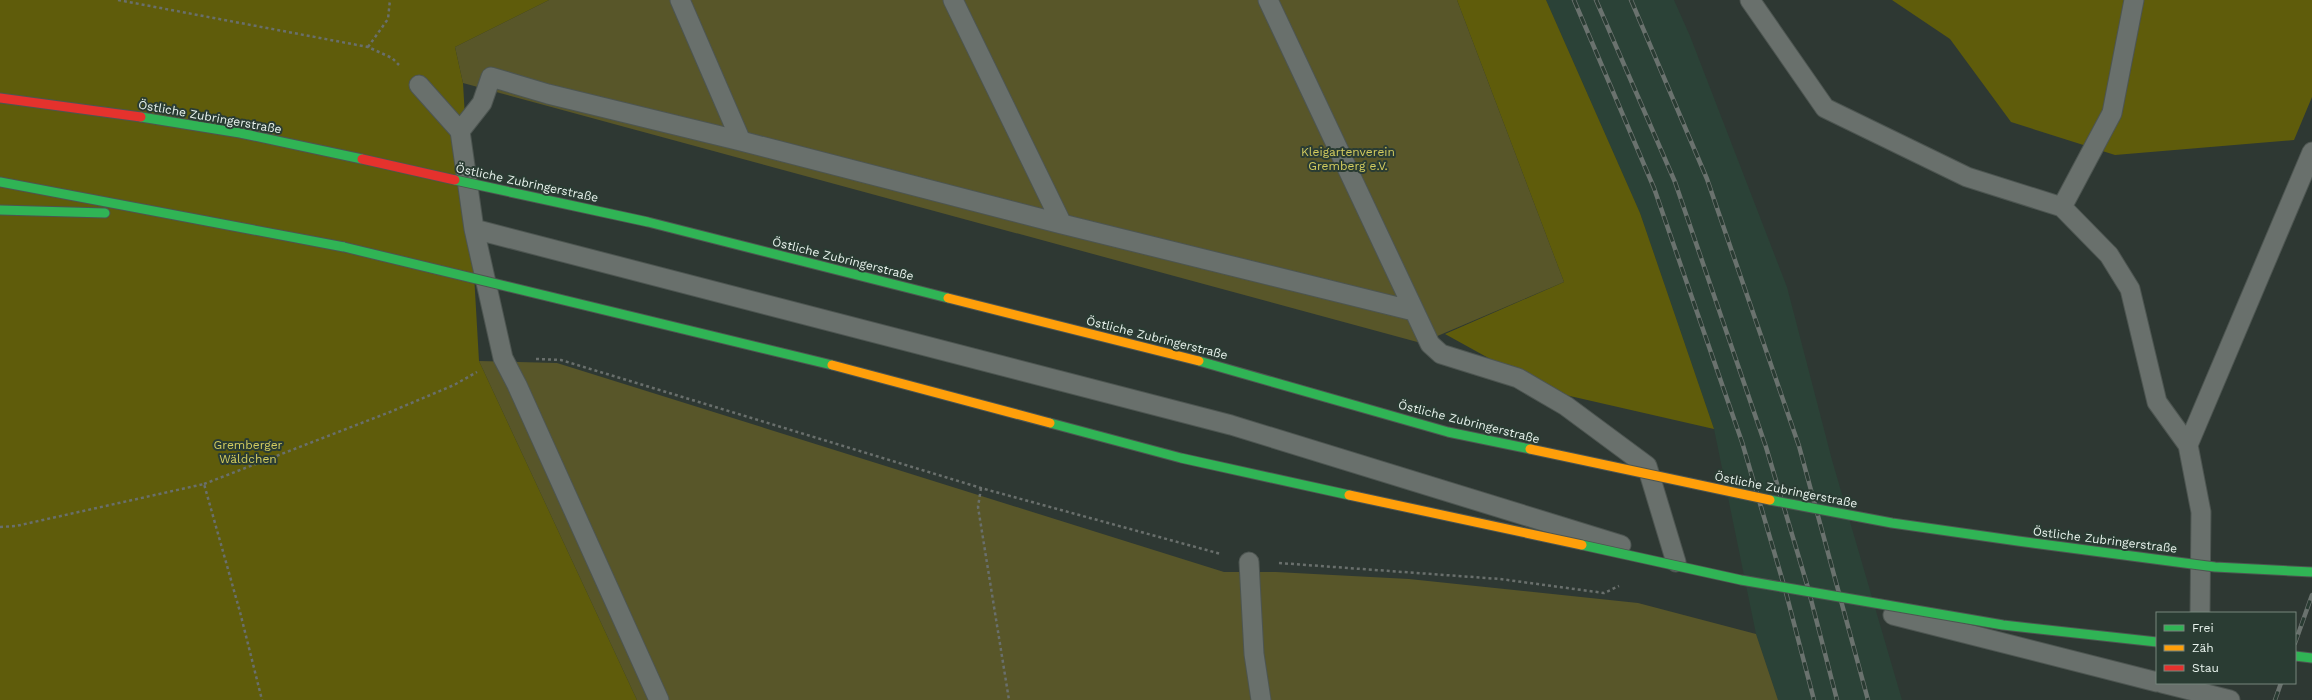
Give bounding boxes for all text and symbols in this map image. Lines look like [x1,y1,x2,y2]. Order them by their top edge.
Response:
street label: Östliche Zubringerstraße [137,97,283,137]
park label: Kleigartenverein Gremberg e.V. [1301,145,1395,173]
street label: Östliche Zubringerstraße [454,161,600,205]
street label: Östliche Zubringerstraße [771,235,915,283]
street label: Östliche Zubringerstraße [1085,314,1229,362]
street label: Östliche Zubringerstraße [1397,398,1541,446]
park label: Gremberger Wäldchen [213,438,283,466]
street label: Östliche Zubringerstraße [1713,469,1859,511]
street label: Östliche Zubringerstraße [2032,524,2178,556]
legend [2156,612,2296,684]
text: Frei [2192,621,2214,635]
text: Zäh [2192,641,2214,655]
text: Stau [2192,661,2219,675]

